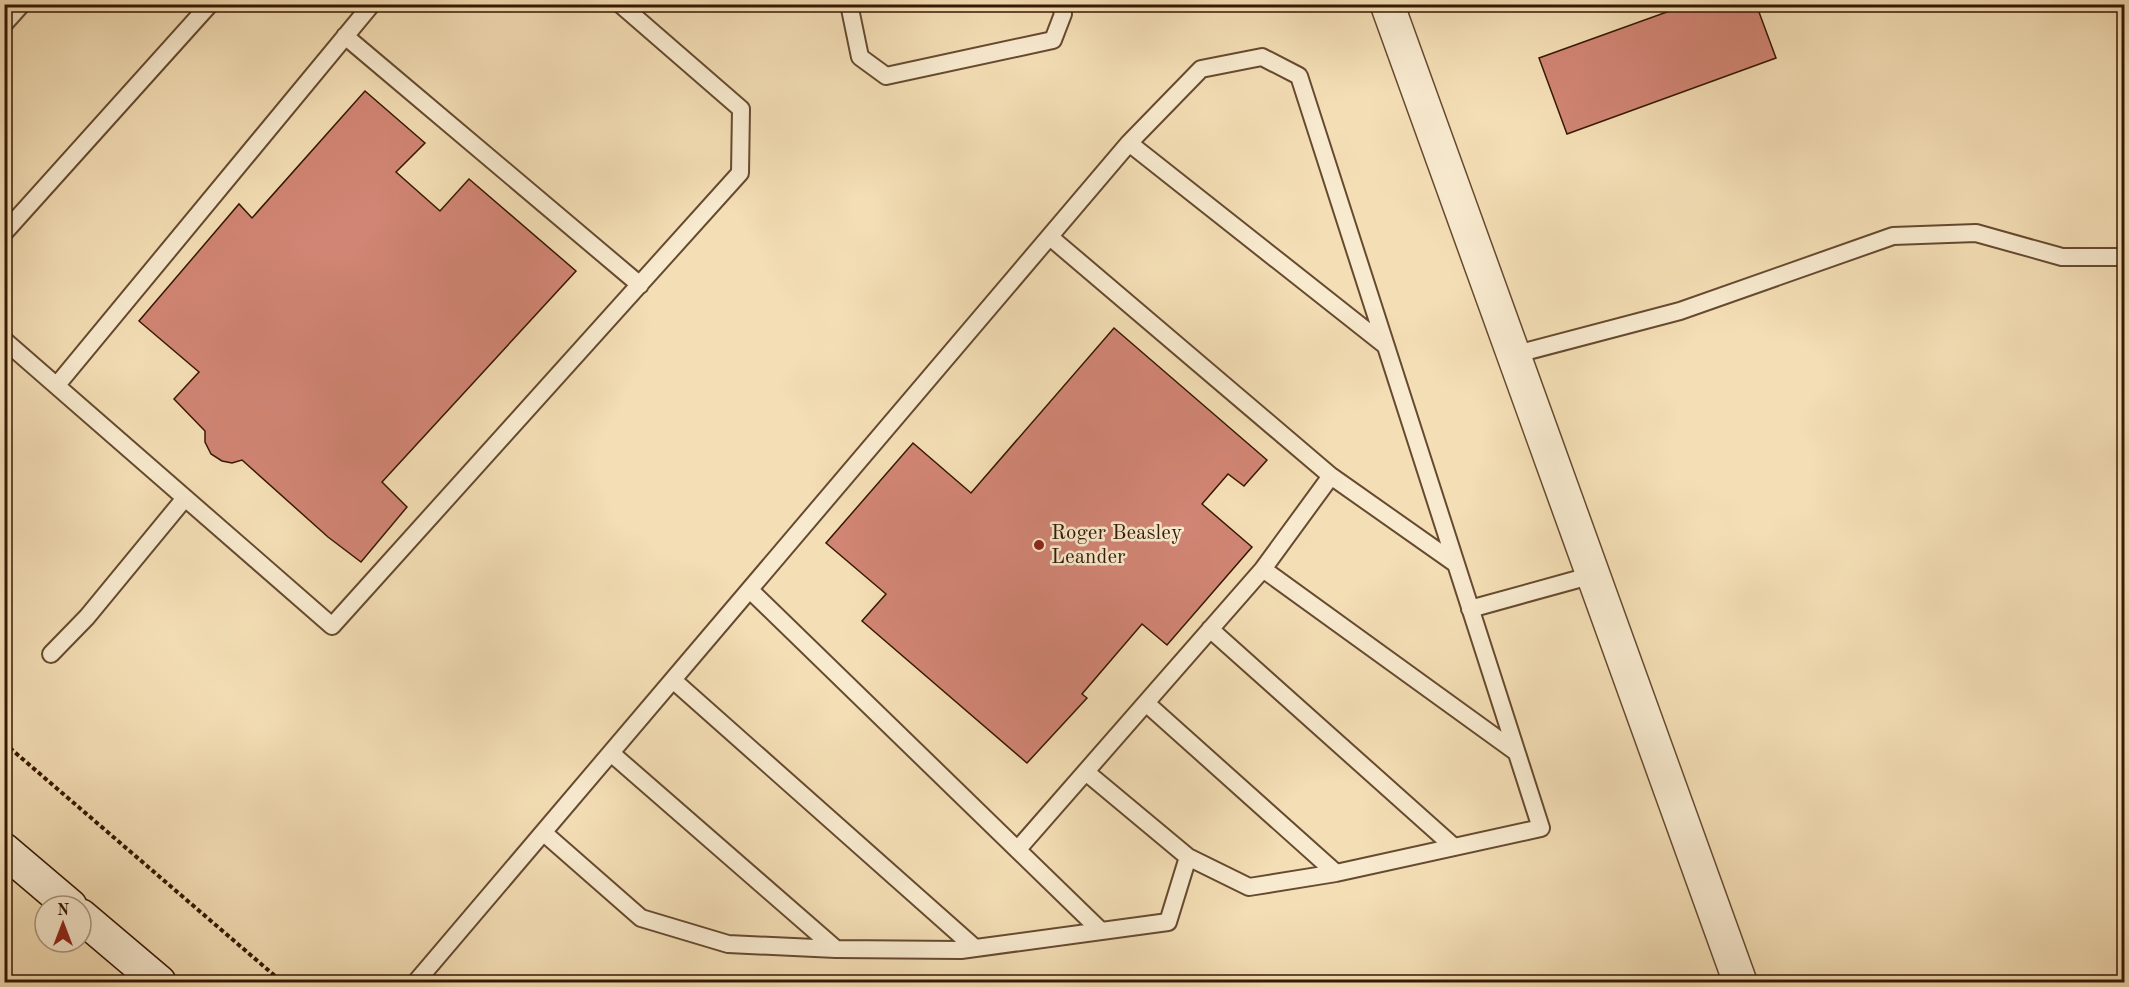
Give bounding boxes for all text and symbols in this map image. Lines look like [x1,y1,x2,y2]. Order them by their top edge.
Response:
place label: Roger Beasley Leander [1051,523,1182,568]
marker: Roger Beasley Leander [1032,538,1046,552]
north arrow [33,894,93,954]
text: N [57,903,70,919]

